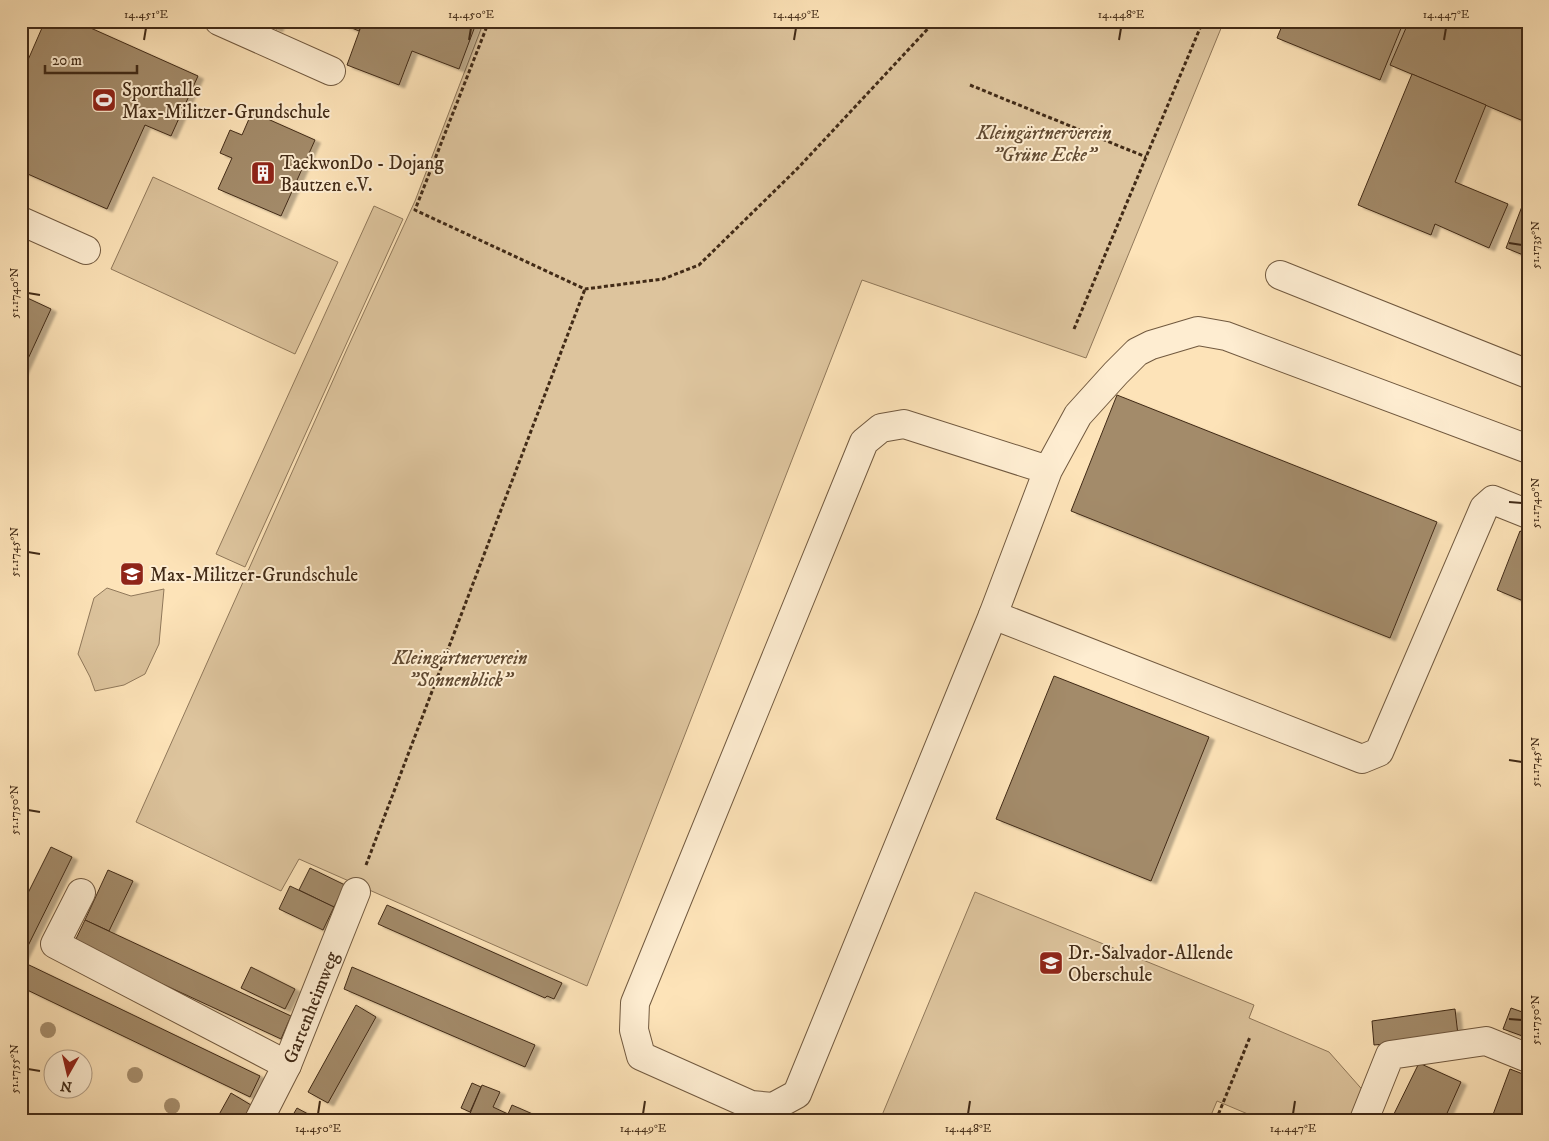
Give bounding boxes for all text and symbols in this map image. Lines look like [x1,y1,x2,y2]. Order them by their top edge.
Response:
text: 14.451°E [124,7,169,22]
text: 14.450°E [448,7,495,22]
text: 14.449°E [773,7,820,22]
text: 14.448°E [1098,7,1145,22]
text: 14.447°E [1423,7,1470,22]
scale bar [45,42,138,74]
text: 20 m [52,51,82,70]
place label: Sporthalle Max-Militzer-Grundschule [122,79,330,124]
sports icon: Sporthalle Max-Militzer-Grundschule [91,87,117,113]
park label: Kleingärtnerverein "Grüne Ecke" [976,122,1112,167]
place label: TaekwonDo - Dojang Bautzen e.V. [280,152,445,197]
building icon: TaekwonDo - Dojang Bautzen e.V. [250,160,276,186]
text: 51.1735°N [1528,221,1543,269]
text: 51.1740°N [7,267,22,318]
text: 51.1740°N [1528,477,1543,528]
text: 51.1745°N [7,527,22,577]
school or university icon: Max-Militzer-Grundschule [119,561,145,587]
place label: Max-Militzer-Grundschule [150,564,358,587]
park label: Kleingärtnerverein "Sonnenblick" [392,647,528,692]
text: 51.1745°N [1528,737,1543,787]
text: 51.1750°N [7,785,22,835]
place label: Dr.-Salvador-Allende Oberschule [1068,942,1233,987]
street label: Gartenheimweg [279,948,344,1067]
school or university icon: Dr.-Salvador-Allende Oberschule [1038,950,1064,976]
text: 51.1750°N [1528,995,1543,1045]
text: 51.1755°N [7,1044,22,1094]
north arrow [42,1048,92,1098]
text: N [59,1076,73,1096]
text: 14.450°E [295,1121,342,1136]
text: 14.449°E [620,1121,667,1136]
text: 14.448°E [945,1121,992,1136]
text: 14.447°E [1270,1121,1317,1136]

